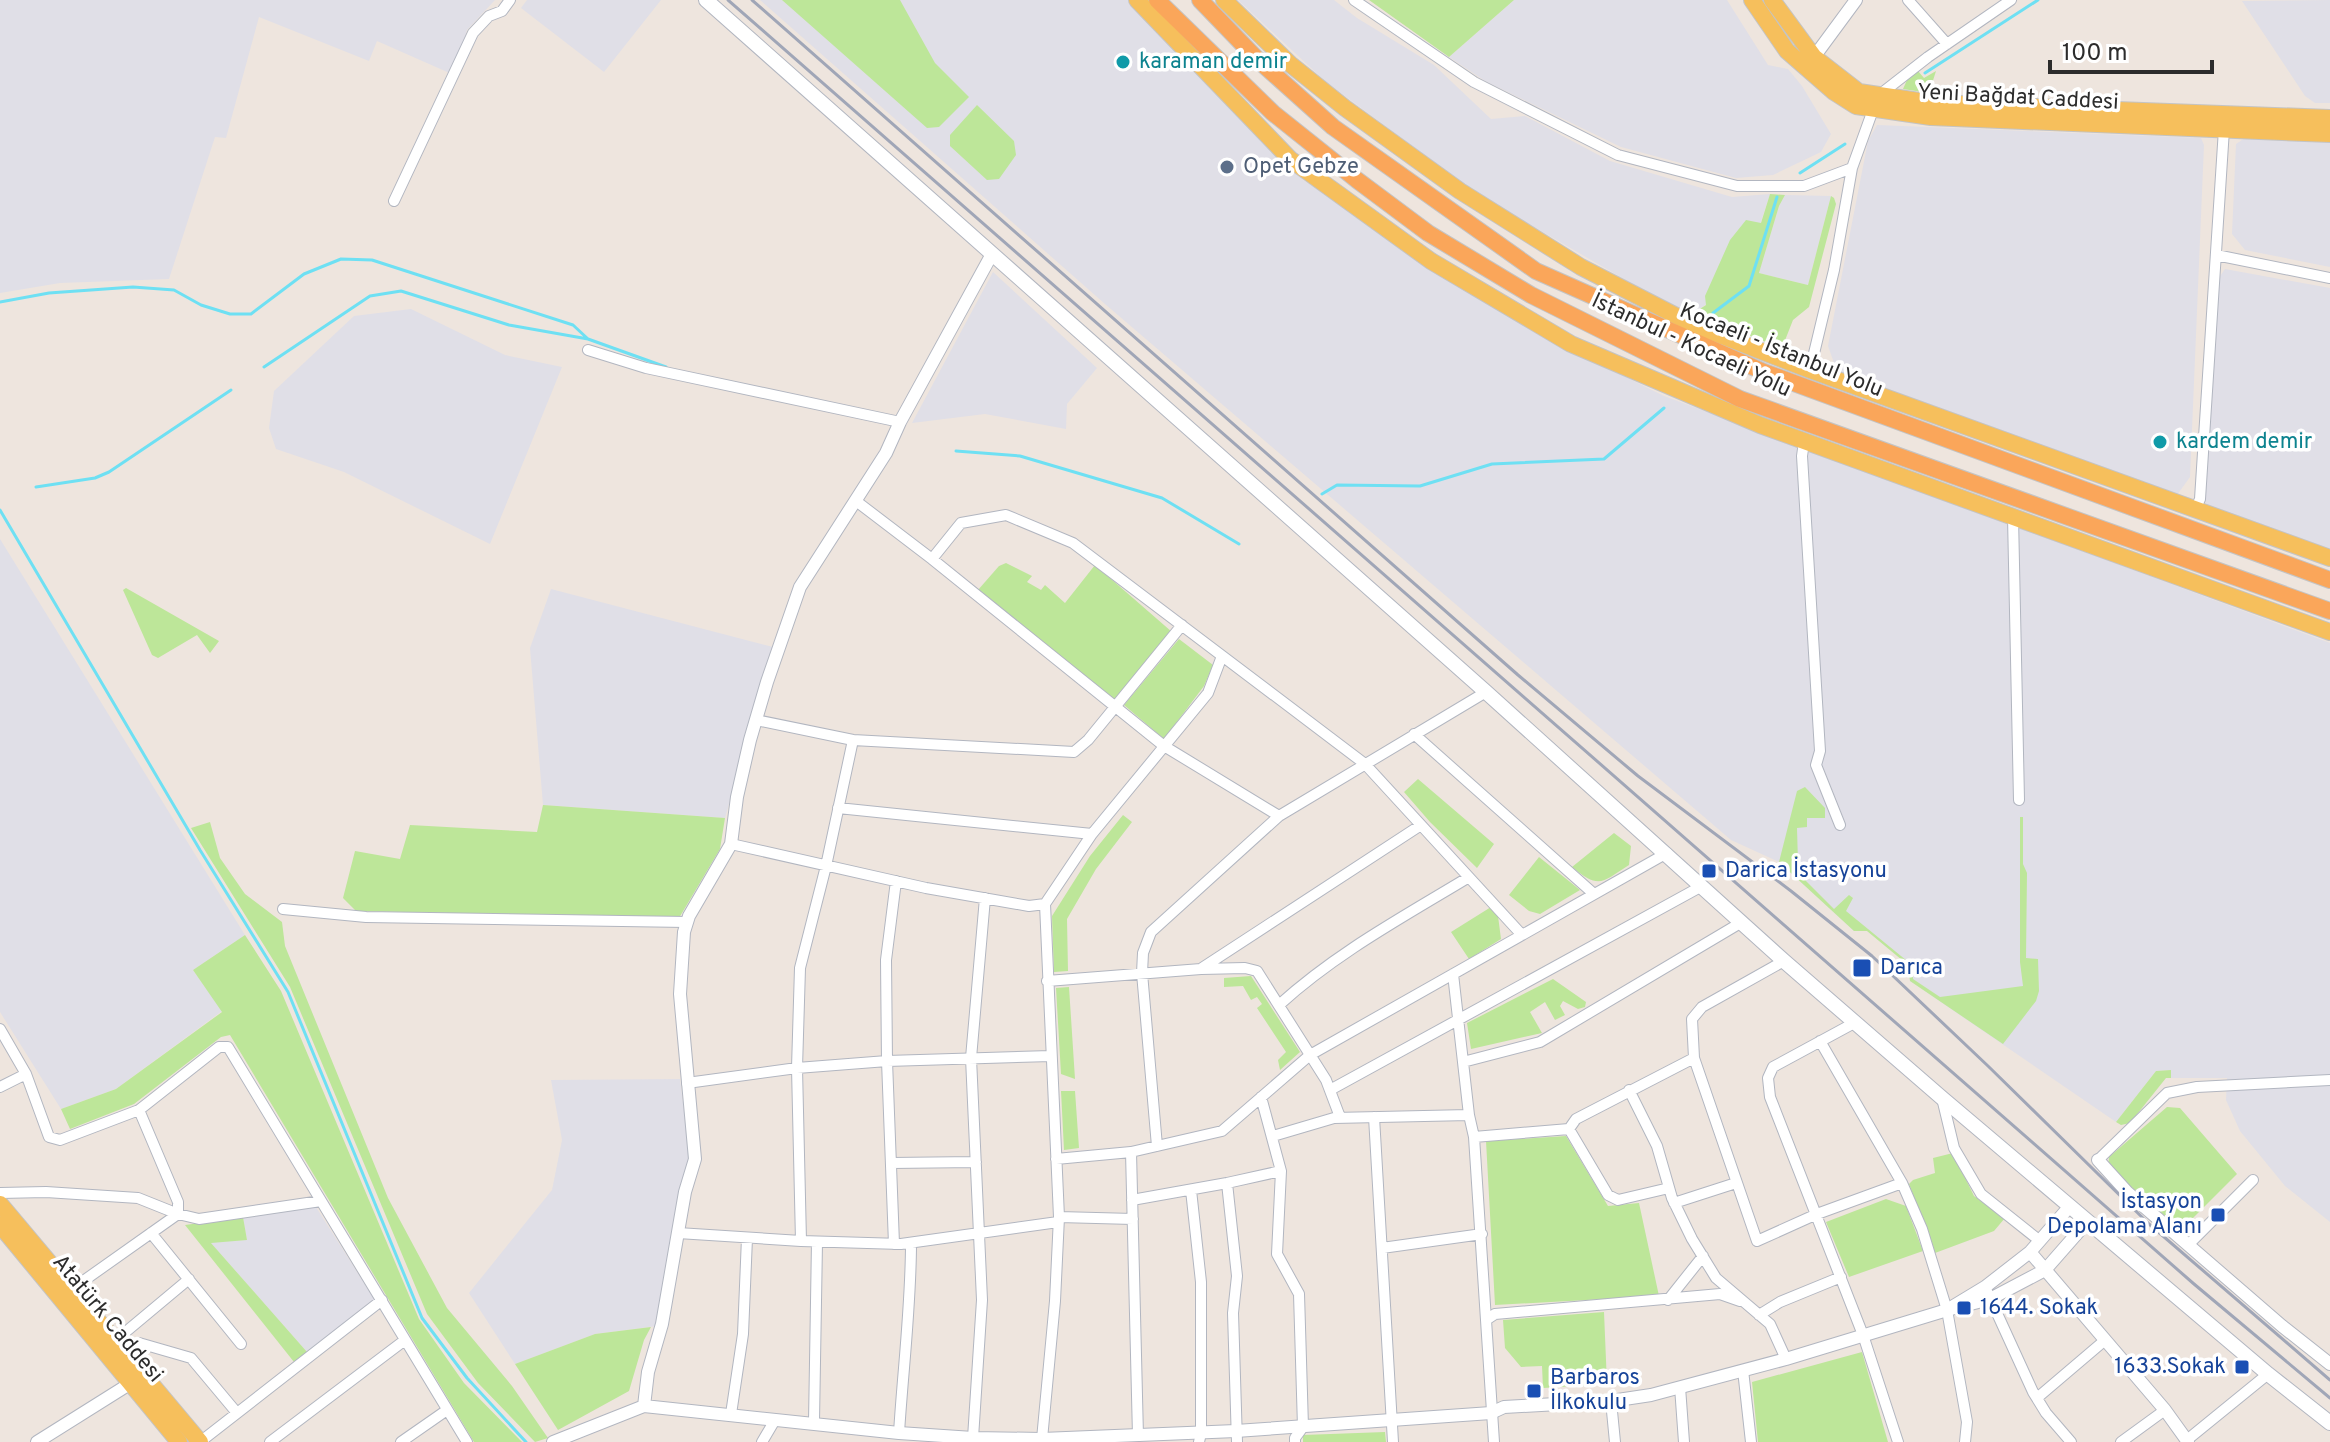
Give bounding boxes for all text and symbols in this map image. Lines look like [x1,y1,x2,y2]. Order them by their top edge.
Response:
scale bar [2050,24,2212,74]
text: 100 m [2062,39,2128,69]
place label: karaman demir [1139,49,1288,76]
marker: karaman demir [1114,53,1132,71]
street label: Yeni Bağdat Caddesi [1917,79,2119,117]
place label: Opet Gebze [1243,154,1359,181]
marker: Opet Gebze [1218,158,1236,176]
street label: İstanbul - Kocaeli Yolu [1587,286,1796,404]
street label: Kocaeli - İstanbul Yolu [1675,296,1887,404]
place label: kardem demir [2176,429,2313,456]
marker: kardem demir [2151,433,2169,451]
place label: Darica İstasyonu [1725,856,1887,885]
marker: Darica İstasyonu [1700,862,1718,880]
place label: Darıca [1880,955,1943,982]
marker: Darıca [1851,957,1873,979]
place label: İstasyon Depolama Alanı [2047,1187,2202,1241]
marker: İstasyon Depolama Alanı [2209,1206,2227,1224]
street label: Atatürk Caddesi [46,1250,168,1388]
place label: 1644. Sokak [1980,1295,2098,1322]
marker: 1644. Sokak [1955,1299,1973,1317]
place label: 1633.Sokak [2114,1354,2226,1381]
marker: 1633.Sokak [2233,1358,2251,1376]
place label: Barbaros İlkokulu [1550,1365,1640,1417]
marker: Barbaros İlkokulu [1525,1382,1543,1400]

